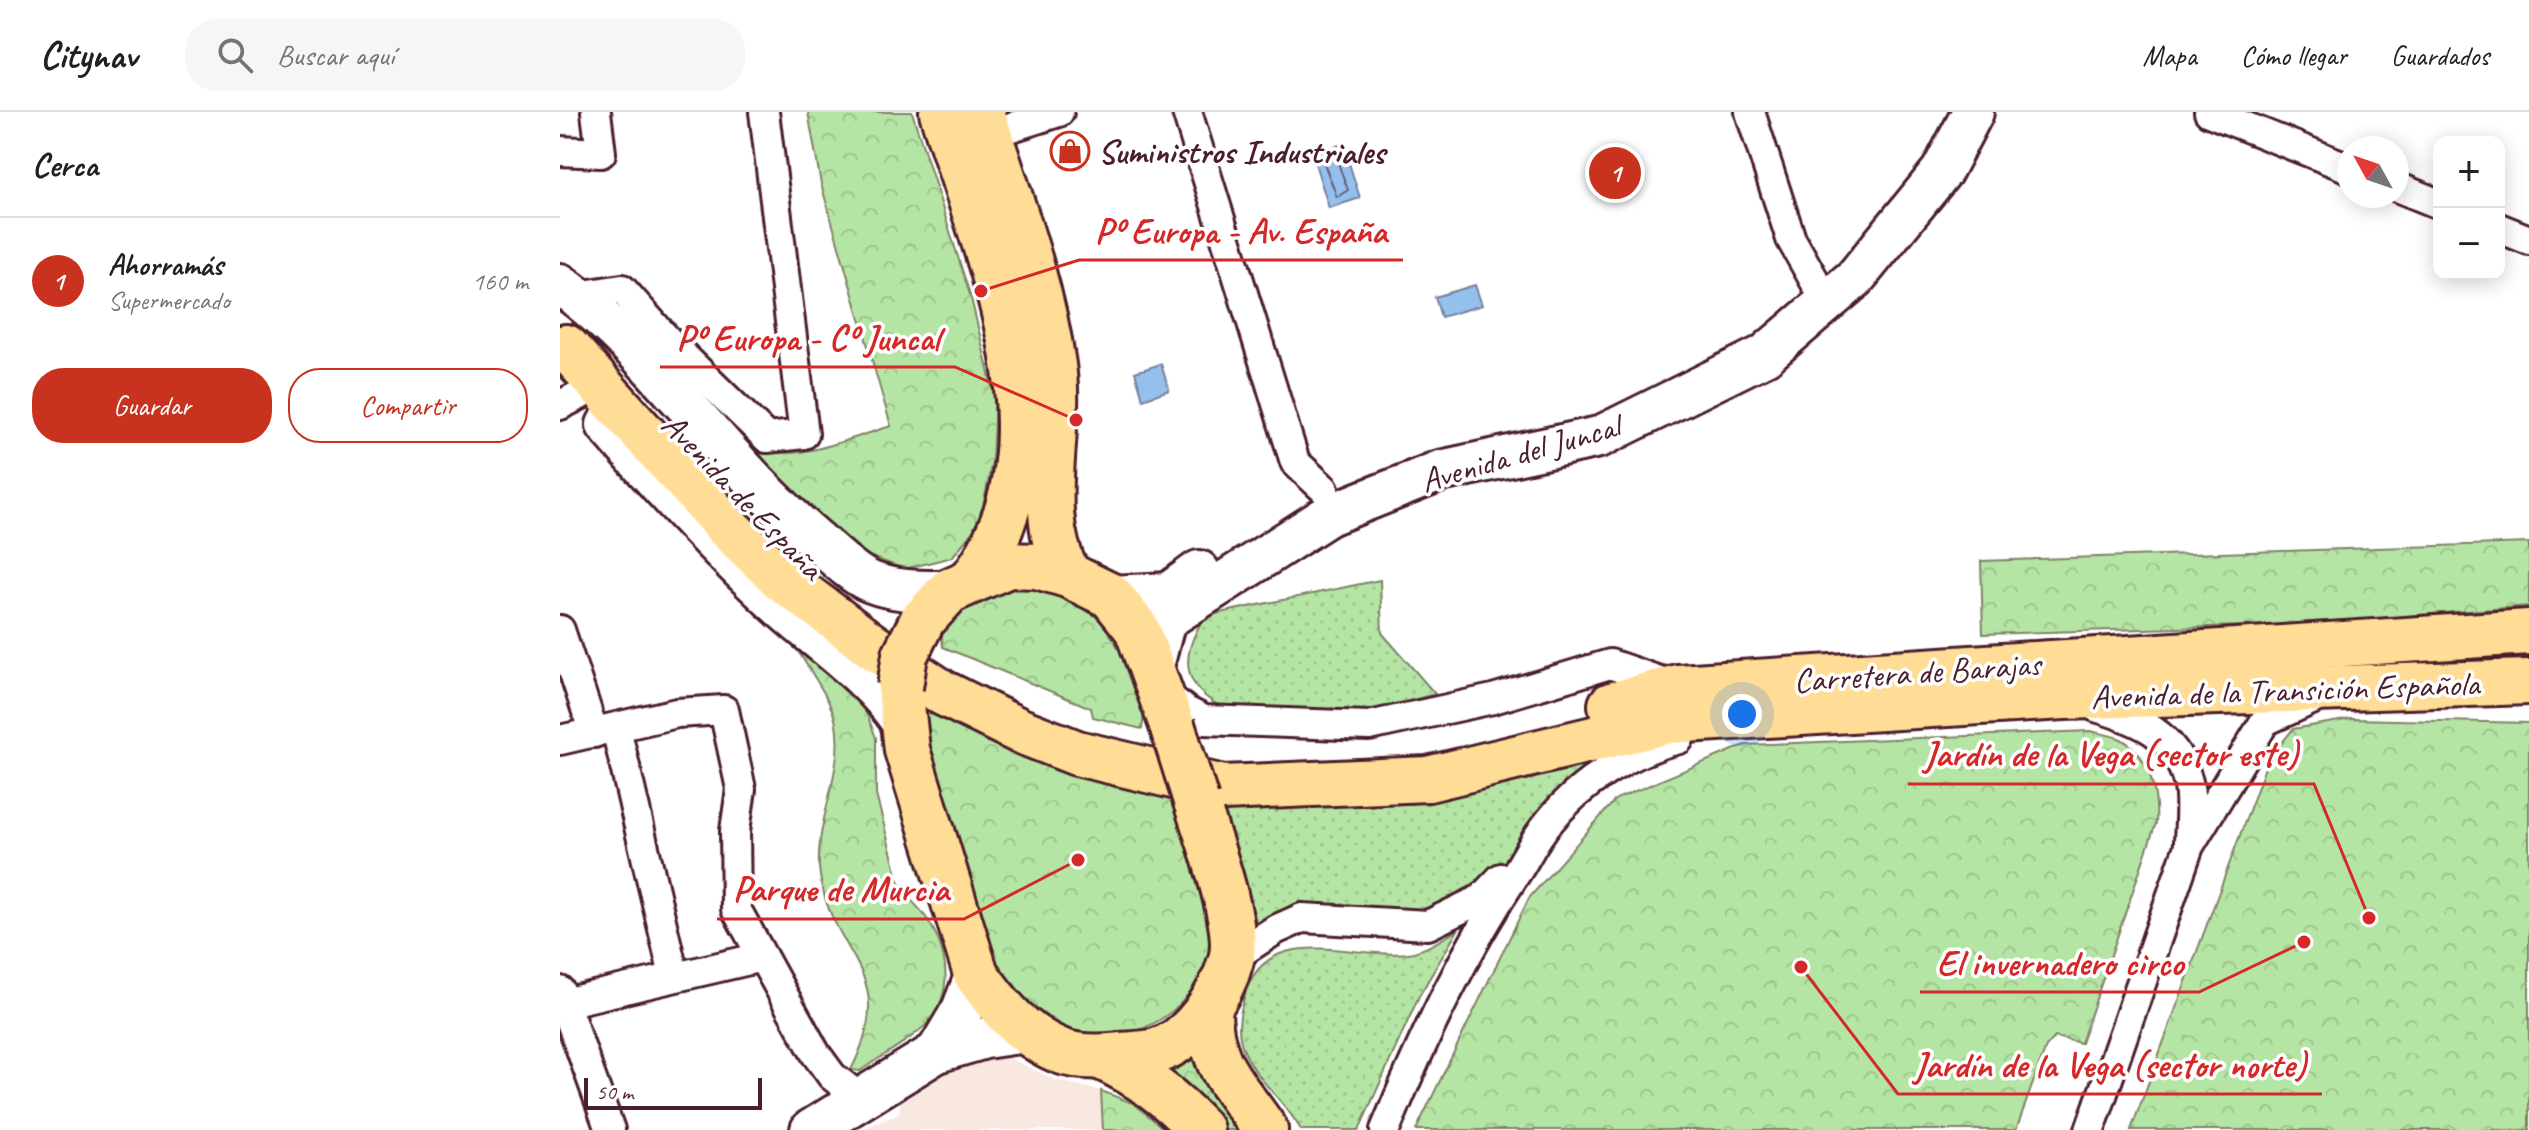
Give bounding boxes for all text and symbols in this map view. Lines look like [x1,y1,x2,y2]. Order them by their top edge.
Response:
search box [185,19,745,91]
text: Citynav [40,32,137,79]
icon: search [213,33,257,77]
text: Buscar aquí [277,36,394,74]
text: Mapa [2142,38,2197,73]
text: Cómo llegar [2241,38,2347,73]
text: Guardados [2391,38,2489,73]
shop icon: Suministros Industriales [1049,130,1091,172]
place label: Suministros Industriales [1098,130,1388,173]
north arrow [2337,136,2409,208]
map controls [2433,136,2505,280]
button: + [2433,136,2505,208]
text: Cerca [32,143,98,186]
pin: 1 [1589,143,1641,203]
callout: Pº Europa - Av. España [1079,200,1403,260]
text: Pº Europa - Av. España [1095,208,1390,254]
button: − [2433,208,2505,280]
text: Ahorramás [108,246,223,284]
text: 1 [52,265,64,298]
text: 160 m [472,265,528,298]
text: Supermercado [108,284,230,317]
callout: Pº Europa - Cº Juncal [660,307,955,367]
text: Pº Europa - Cº Juncal [677,315,946,361]
button: Guardar [32,368,272,443]
button: Compartir [288,368,528,443]
street label: Avenida del Juncal [1416,402,1630,502]
street label: Avenida de España [653,404,835,590]
street label: Carretera de Barajas [1792,642,2044,702]
street label: Avenida de la Transición Española [2090,662,2482,718]
your location [1722,694,1762,734]
callout: Jardín de la Vega (sector este) [1908,724,2314,784]
text: Jardín de la Vega (sector este) [1921,731,2300,777]
callout: Parque de Murcia [717,859,964,919]
text: Parque de Murcia [733,866,952,912]
callout: El invernadero circo [1920,932,2199,992]
text: El invernadero circo [1937,940,2186,986]
callout: Jardín de la Vega (sector norte) [1898,1034,2322,1094]
text: Jardín de la Vega (sector norte) [1911,1042,2308,1088]
scale bar [584,1074,762,1110]
text: 50 m [596,1078,633,1106]

